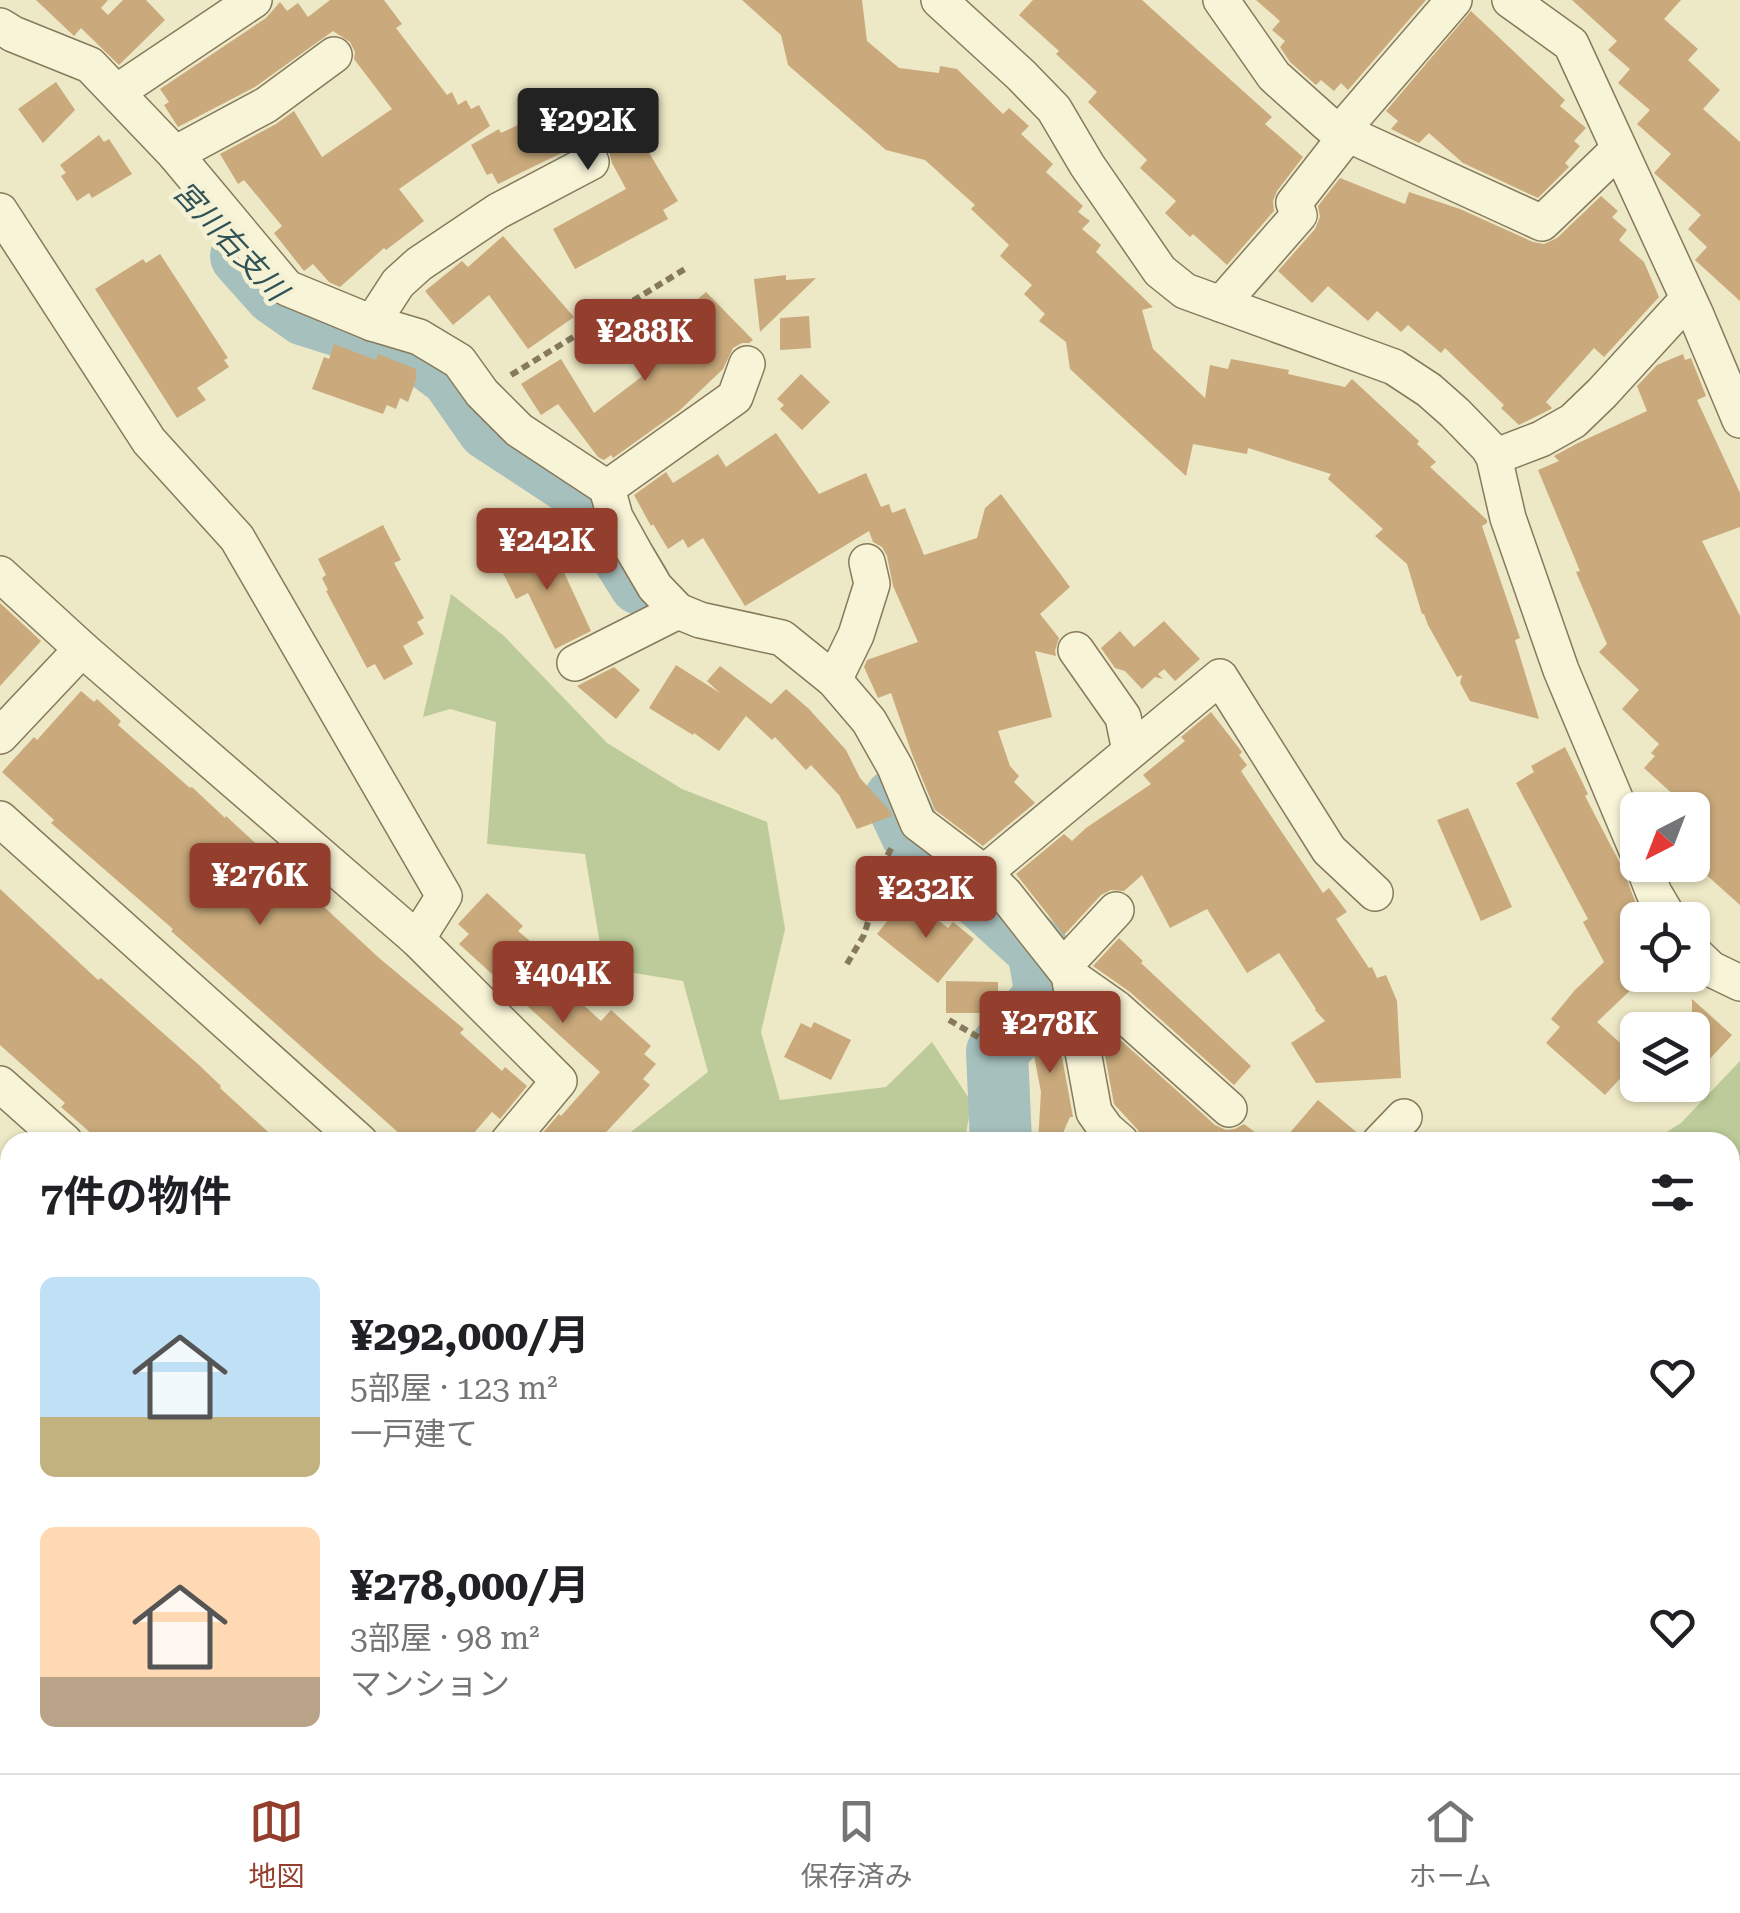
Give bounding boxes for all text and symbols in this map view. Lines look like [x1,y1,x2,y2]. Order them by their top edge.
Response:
pin: ¥292K [518,88,658,173]
text: ¥292K [540,101,636,139]
water label: 宮川右支川 [166,174,296,310]
pin: ¥288K [575,299,715,384]
text: ¥288K [597,312,693,350]
pin: ¥242K [477,508,617,593]
text: ¥242K [499,521,595,559]
north arrow [1620,792,1710,882]
map controls [1620,792,1710,1102]
pin: ¥276K [190,843,330,928]
text: ¥276K [212,856,308,894]
pin: ¥232K [856,856,996,941]
text: ¥232K [878,869,974,907]
button: locate [1620,902,1710,992]
pin: ¥404K [493,941,633,1026]
text: ¥404K [515,954,611,992]
pin: ¥278K [980,991,1120,1076]
text: ¥278K [1002,1004,1098,1042]
button: layers [1620,1012,1710,1102]
icon: filters [1645,1165,1700,1220]
text: 7件の物件 [40,1172,232,1221]
text: ¥292,000/月 [350,1311,590,1360]
icon: home [120,1317,240,1437]
icon: heart [1645,1350,1700,1405]
text: 5部屋 · 123 m² [350,1369,558,1407]
text: 一戸建て [350,1415,478,1453]
text: ¥278,000/月 [350,1561,590,1610]
icon: home [120,1567,240,1687]
icon: heart [1645,1600,1700,1655]
text: 3部屋 · 98 m² [350,1619,540,1657]
text: マンション [350,1665,510,1703]
tab: 地図 [248,1794,304,1894]
tab: 保存済み [800,1794,912,1894]
tab: ホーム [1409,1794,1492,1894]

